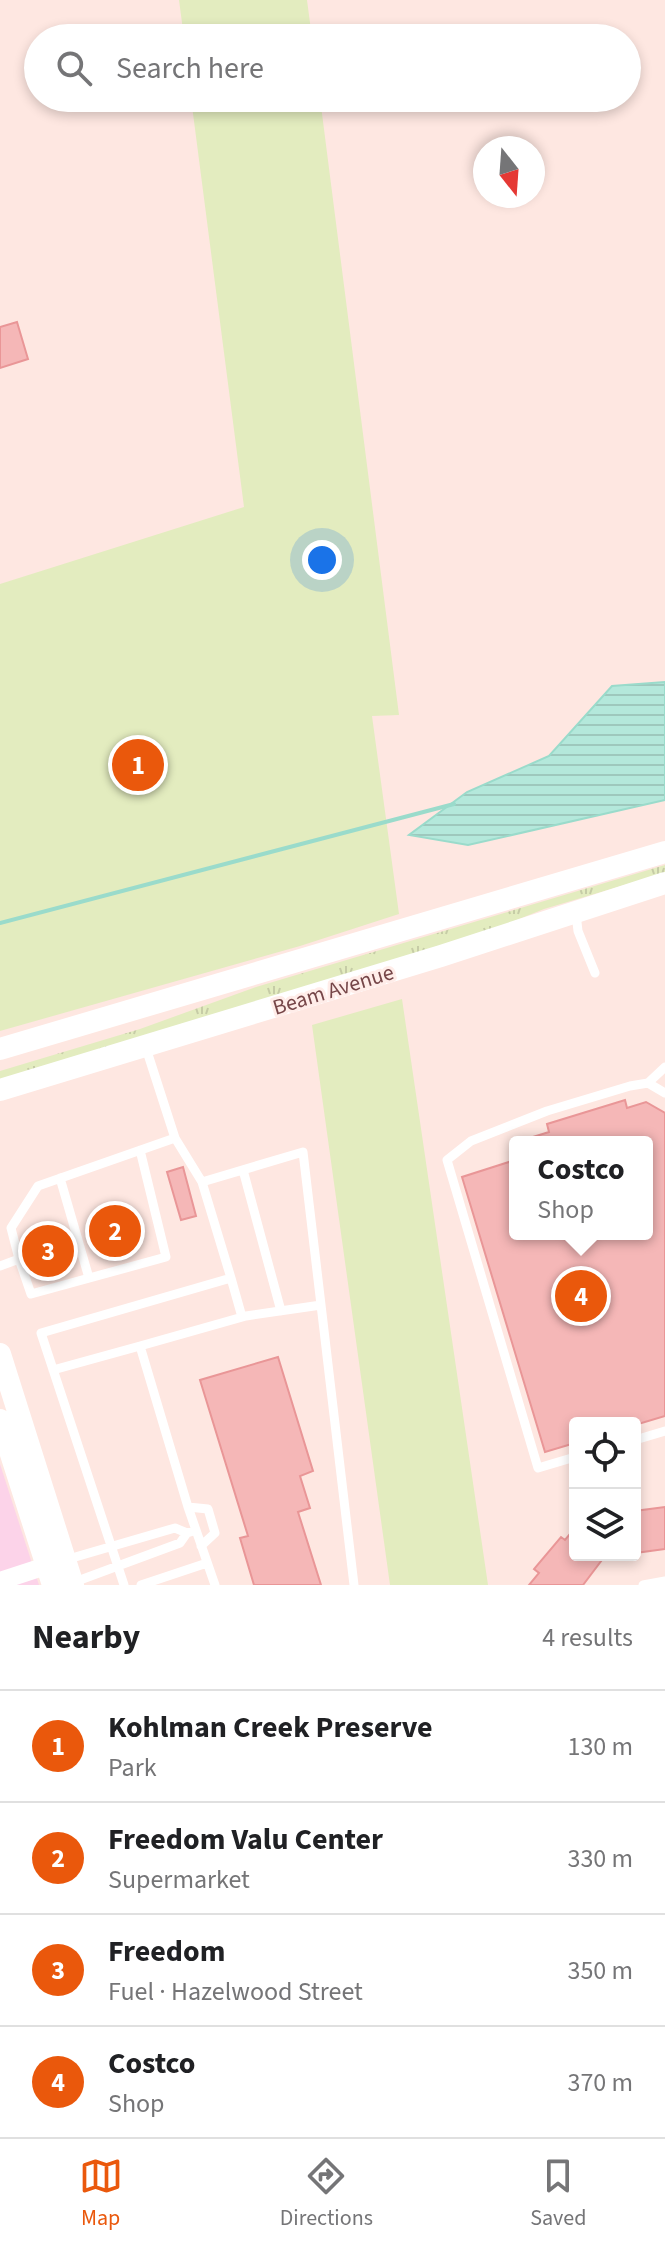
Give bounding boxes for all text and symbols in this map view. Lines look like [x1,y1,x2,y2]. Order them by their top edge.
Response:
search box [24,24,641,112]
icon: search [52,46,96,90]
text: Search here [116,47,264,90]
north arrow [473,136,545,208]
your location [302,540,342,580]
pin: 1 [112,735,164,795]
street label: Beam Avenue [269,956,398,1024]
popup [509,1136,653,1240]
text: Costco [537,1148,625,1191]
text: Shop [537,1191,594,1228]
pin: 2 [89,1201,141,1261]
pin: 3 [22,1221,74,1281]
pin: 4 [555,1266,607,1326]
map controls [569,1417,641,1561]
button: locate [569,1417,641,1489]
button: layers [569,1489,641,1561]
text: Nearby [32,1613,140,1662]
text: 4 results [542,1619,633,1656]
text: Kohlman Creek Preserve [108,1706,433,1749]
text: 1 [51,1728,65,1765]
text: 130 m [567,1728,633,1765]
text: Park [108,1749,157,1786]
text: Freedom Valu Center [108,1818,383,1861]
text: 2 [51,1840,65,1877]
text: 330 m [567,1840,633,1877]
text: Supermarket [108,1861,250,1898]
text: Freedom [108,1930,225,1973]
text: 3 [51,1952,65,1989]
text: 350 m [567,1952,633,1989]
text: Fuel · Hazelwood Street [108,1973,363,2010]
text: Costco [108,2042,195,2085]
text: 4 [51,2064,65,2101]
text: 370 m [567,2064,633,2101]
text: Shop [108,2085,165,2122]
tab: Map [79,2154,123,2234]
tab: Directions [280,2154,373,2234]
tab: Saved [530,2154,586,2234]

